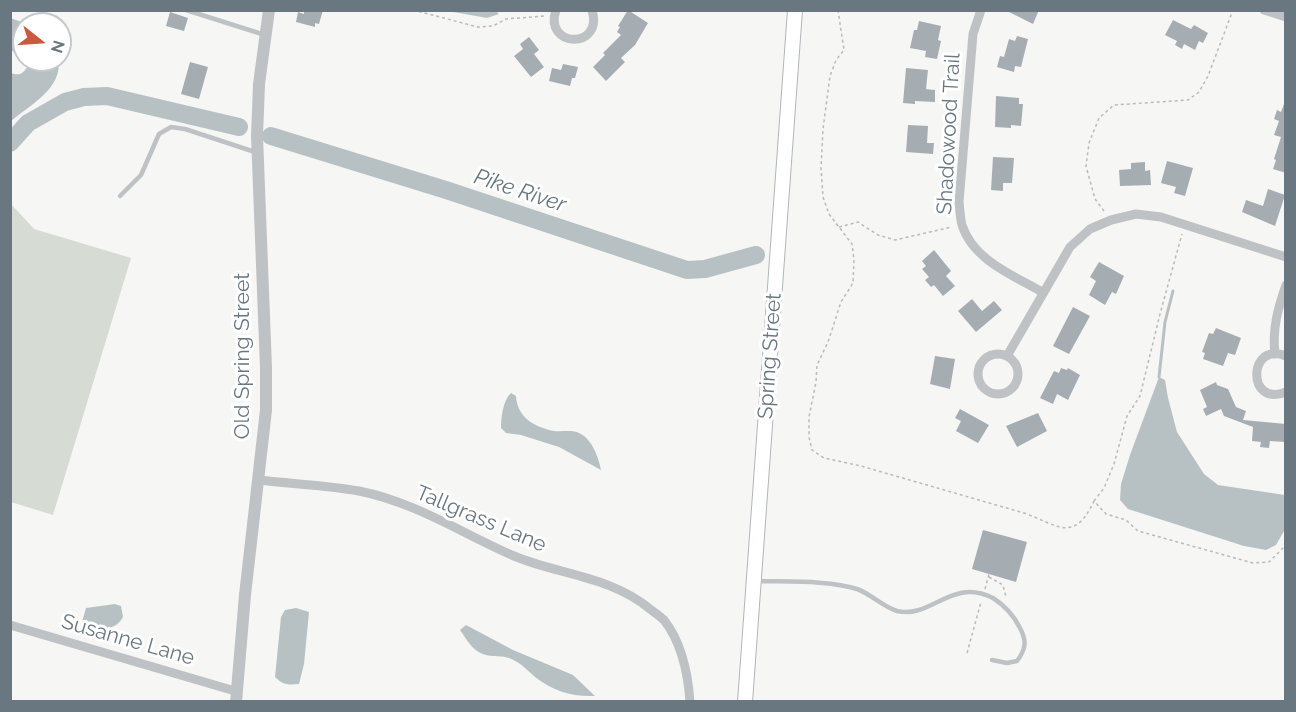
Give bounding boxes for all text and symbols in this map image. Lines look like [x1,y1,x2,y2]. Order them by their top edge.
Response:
north arrow [12,12,72,72]
text: N [47,38,69,55]
street label: Shadowood Trail [932,53,966,215]
water label: Pike River [471,164,569,218]
street label: Old Spring Street [230,273,256,439]
street label: Spring Street [753,292,787,420]
street label: Tallgrass Lane [412,480,550,558]
street label: Susanne Lane [59,609,197,671]

